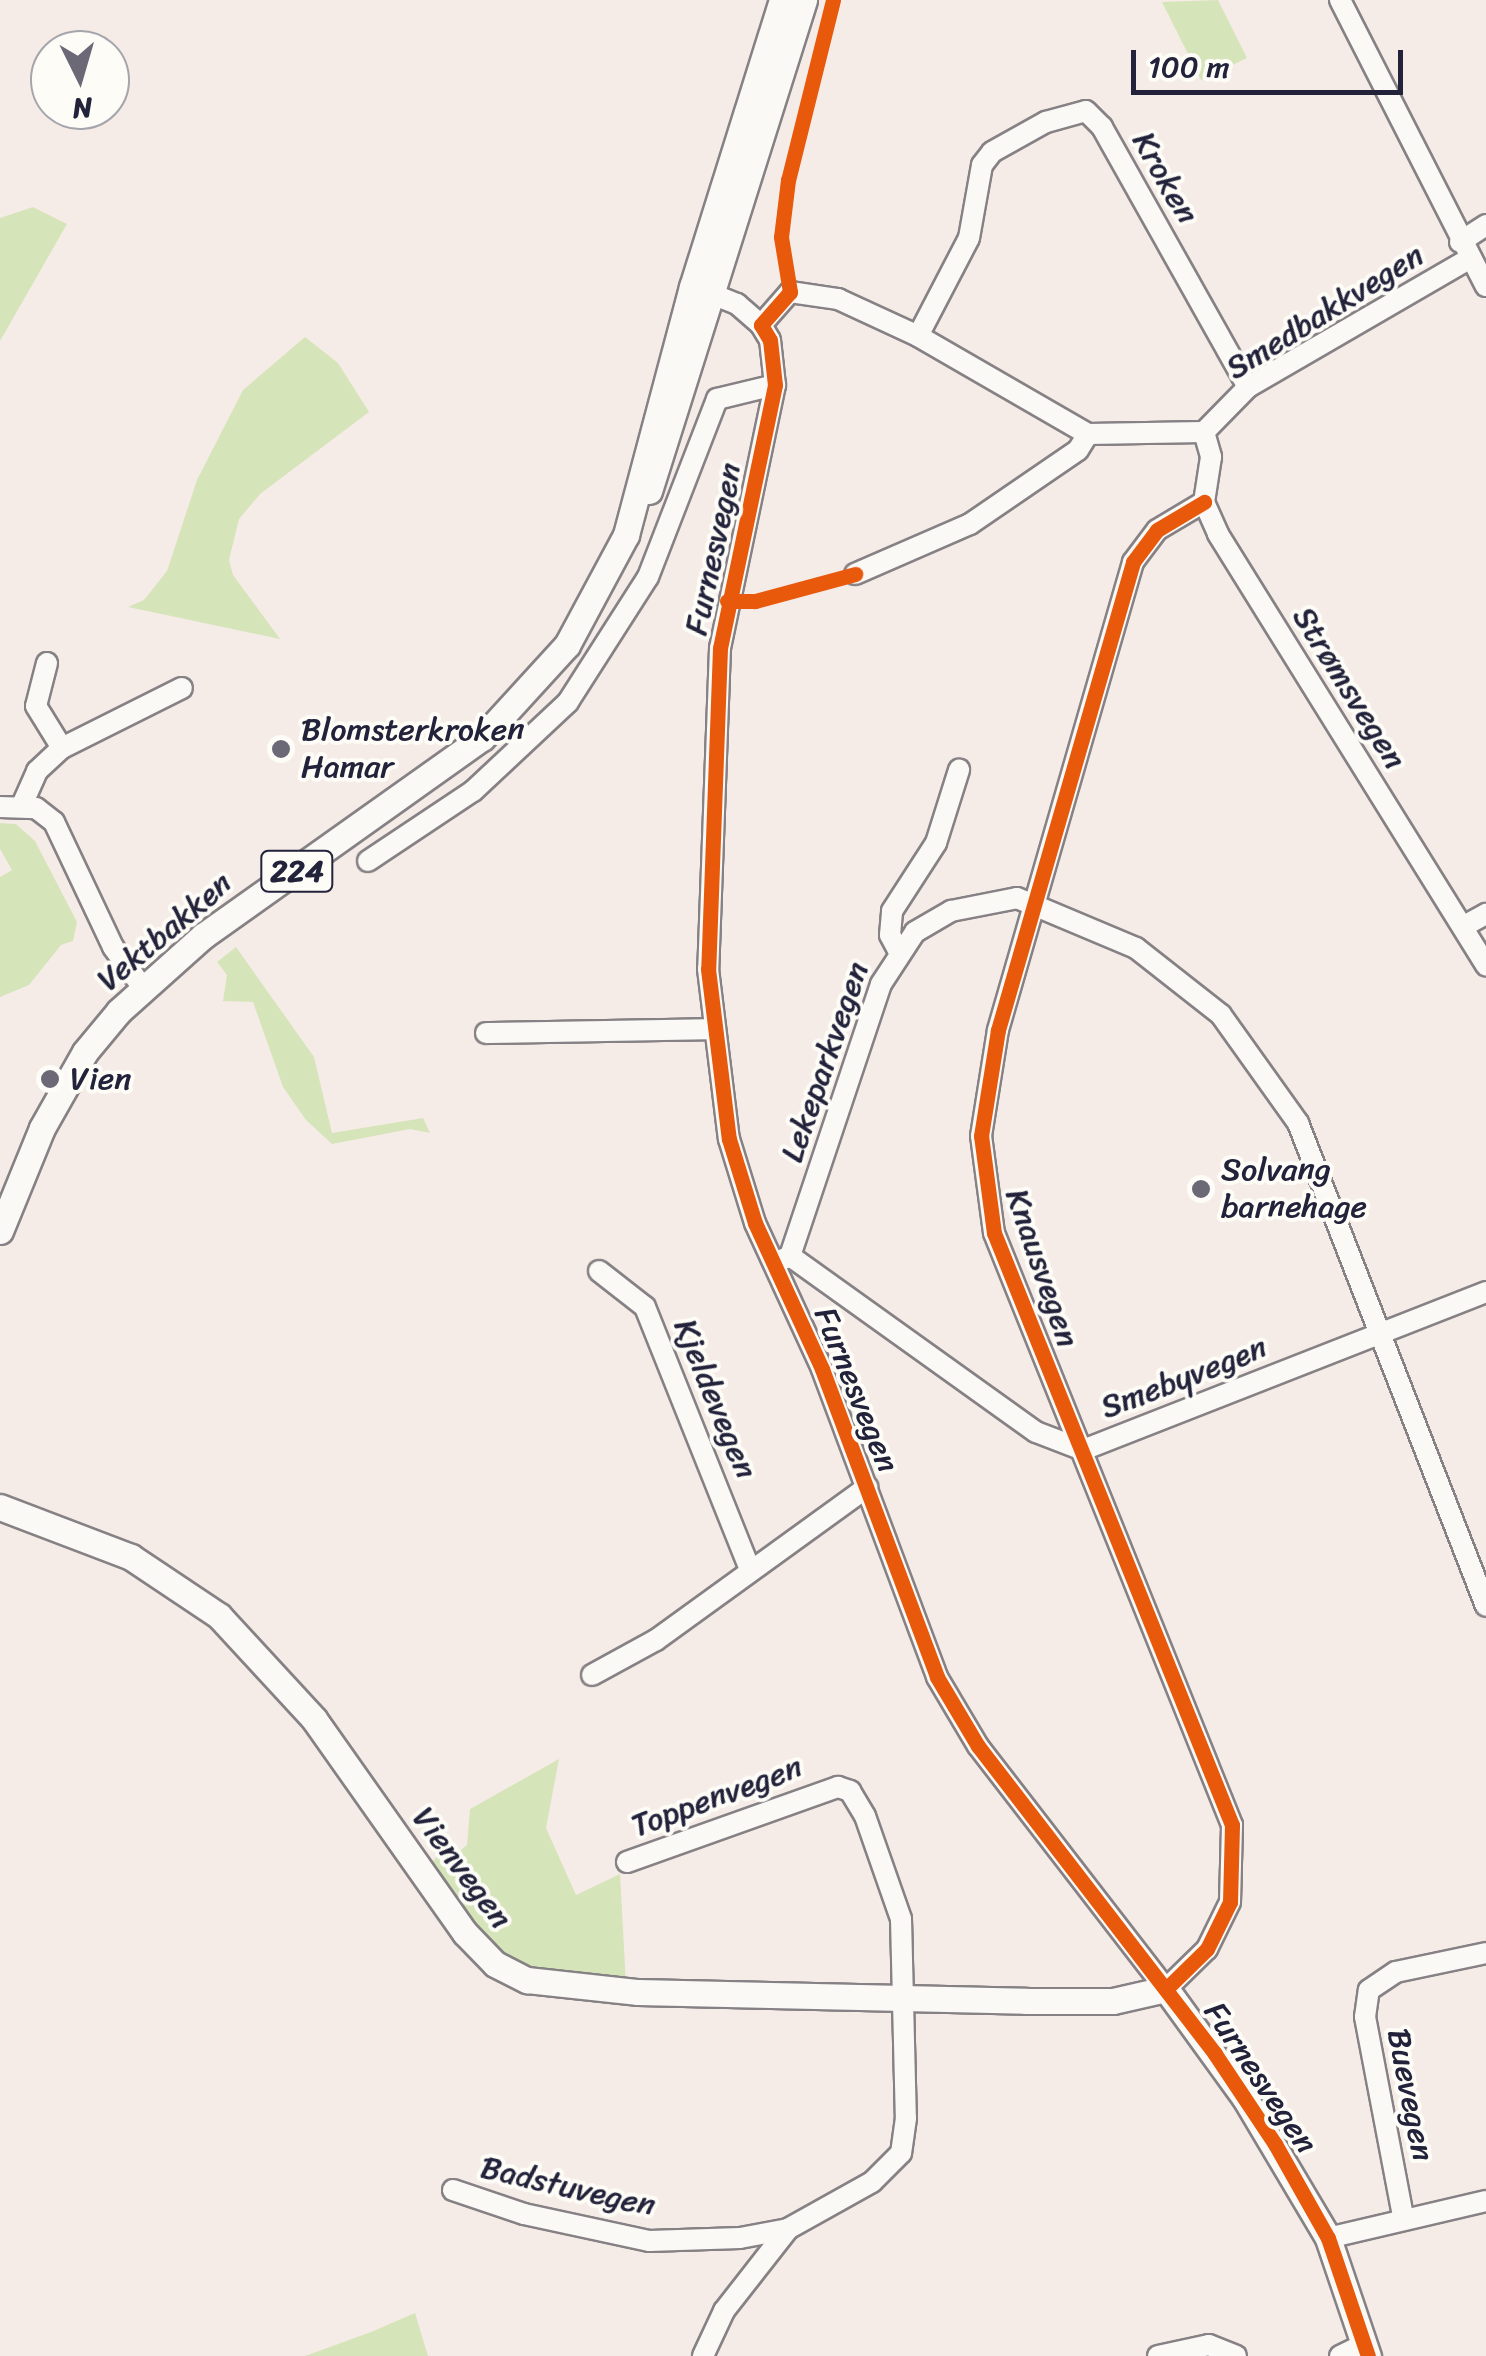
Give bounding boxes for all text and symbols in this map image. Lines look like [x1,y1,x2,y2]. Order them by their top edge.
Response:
north arrow [30,30,130,130]
scale bar [1136,30,1408,92]
text: 100 m [1148,40,1230,94]
text: N [71,83,94,134]
street label: Kroken [1124,125,1206,231]
street label: Smedbakkvegen [1219,236,1431,388]
street label: Furnesvegen [677,460,751,638]
street label: Strømsvegen [1284,600,1414,776]
place label: Blomsterkroken Hamar [301,712,525,787]
marker: Blomsterkroken Hamar [270,738,292,760]
road number: 224 [260,846,334,896]
street label: Vektbakken [90,865,240,999]
street label: Lekeparkvegen [773,957,877,1167]
place label: Vien [70,1060,132,1098]
marker: Vien [39,1068,61,1090]
place label: Solvang barnehage [1221,1152,1367,1227]
marker: Solvang barnehage [1190,1178,1212,1200]
street label: Knausvegen [997,1184,1087,1352]
street label: Furnesvegen [805,1302,907,1478]
street label: Kjeldevegen [666,1313,764,1485]
street label: Smebyvegen [1095,1329,1273,1427]
street label: Toppenvegen [626,1748,808,1846]
street label: Vienvegen [404,1800,520,1936]
street label: Furnesvegen [1195,1995,1325,2161]
street label: Buevegen [1378,2026,1442,2164]
street label: Badstuvegen [477,2148,659,2226]

